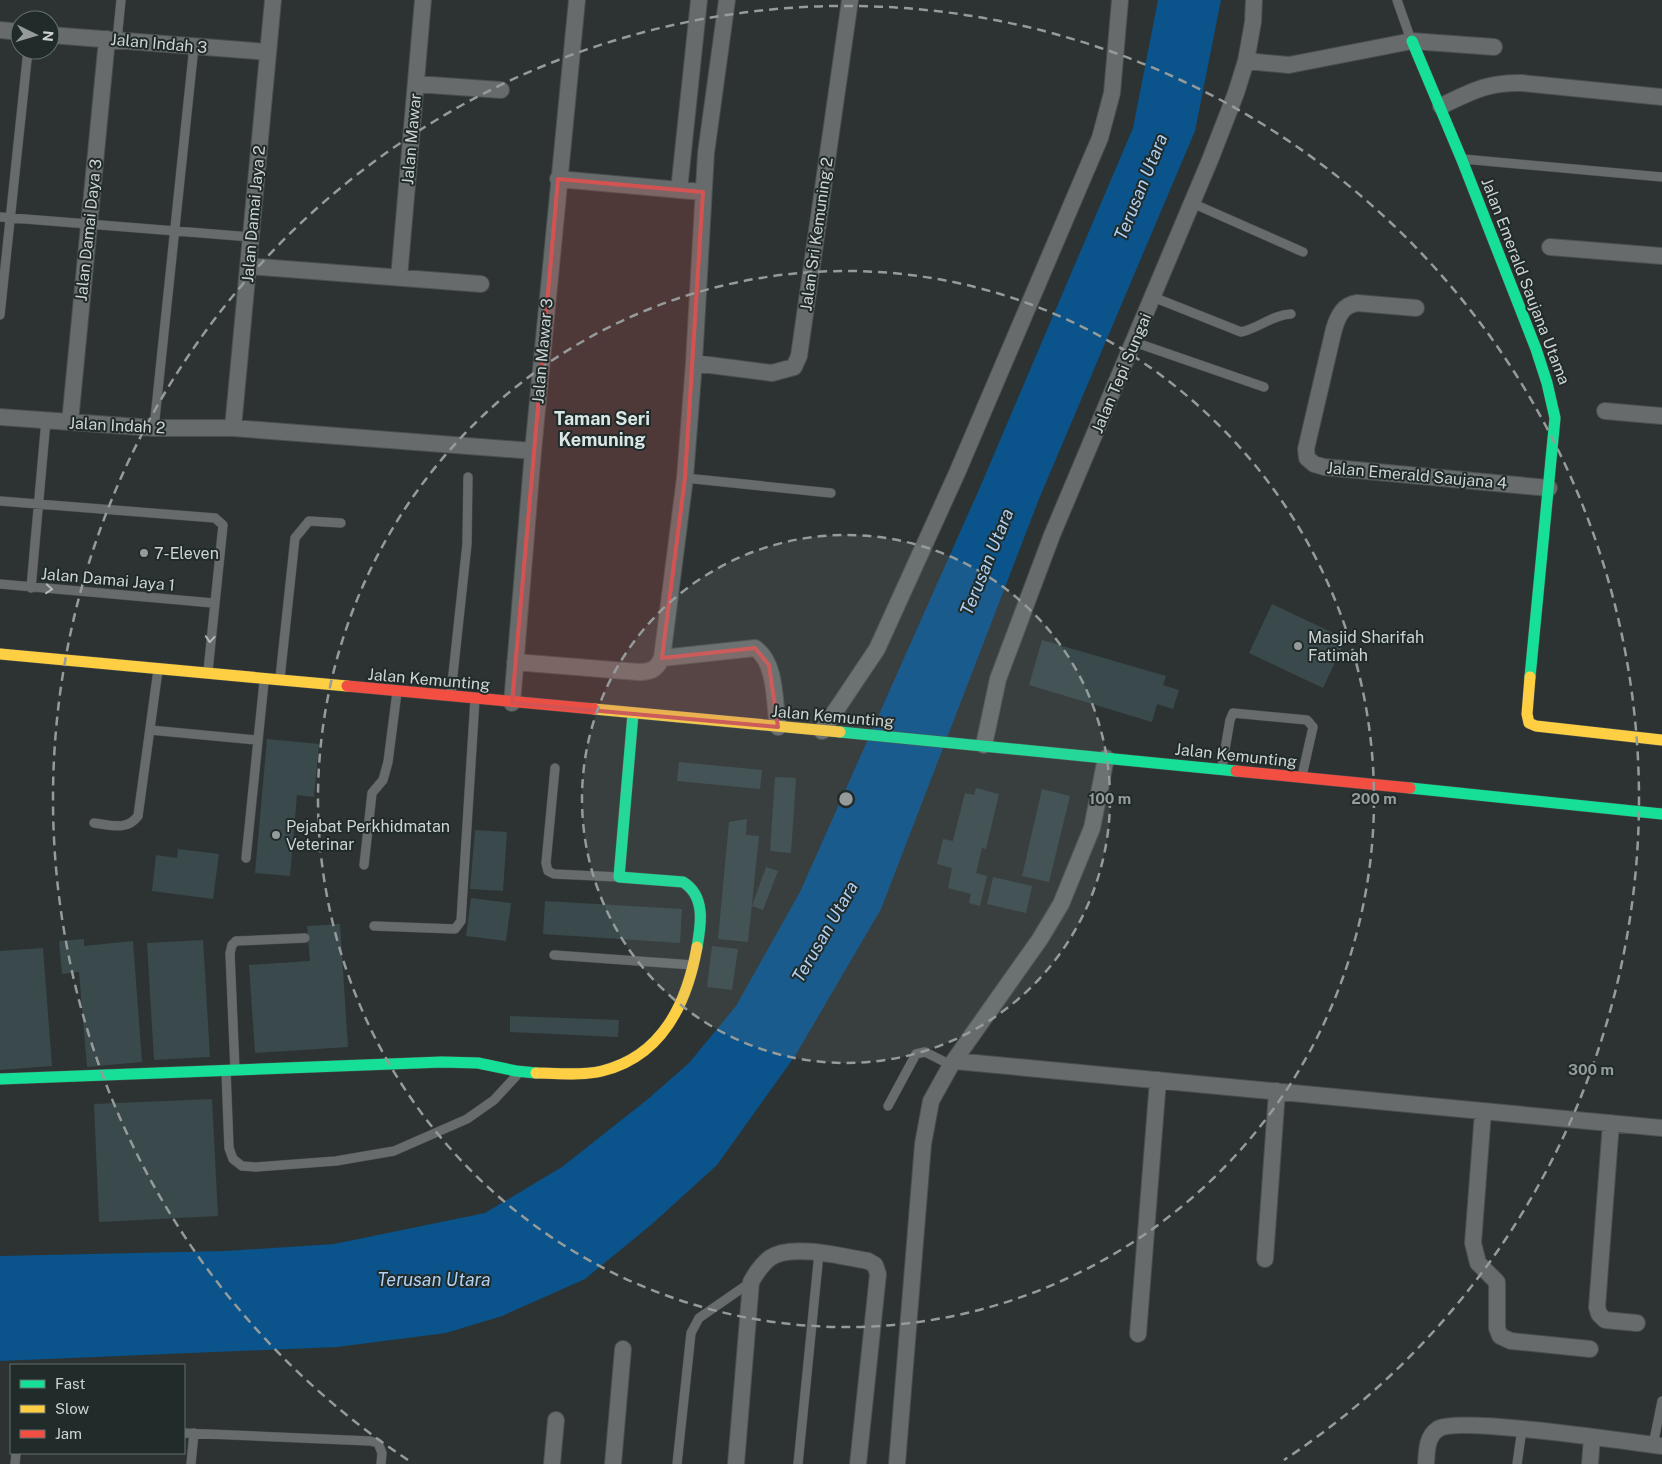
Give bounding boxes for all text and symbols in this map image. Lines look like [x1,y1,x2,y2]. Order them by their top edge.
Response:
north arrow [10,10,60,60]
text: N [40,30,56,42]
street label: Jalan Indah 3 [110,30,208,57]
street label: Jalan Mawar [398,92,425,186]
water label: Terusan Utara [1110,130,1171,243]
street label: Jalan Damai Jaya 2 [238,145,269,283]
street label: Jalan Sri Kemuning 2 [796,156,837,312]
street label: Jalan Damai Daya 3 [72,158,105,302]
street label: Jalan Emerald Saujana Utama [1477,175,1574,387]
street label: Jalan Mawar 3 [528,297,557,405]
street label: Jalan Tepi Sungai [1088,310,1155,436]
district label: Taman Seri Kemuning [554,408,650,450]
street label: Jalan Indah 2 [68,413,166,438]
street label: Jalan Emerald Saujana 4 [1326,458,1508,493]
water label: Terusan Utara [956,505,1017,618]
place label: 7-Eleven [154,544,219,563]
marker: 7-Eleven [138,547,150,559]
street label: Jalan Damai Jaya 1 [40,564,176,595]
one-way arrow [45,583,53,594]
place label: Masjid Sharifah Fatimah [1308,628,1424,665]
one-way arrow [205,635,216,643]
marker: Masjid Sharifah Fatimah [1292,640,1304,652]
street label: Jalan Kemunting [367,665,491,694]
street label: Jalan Kemunting [771,702,895,731]
street label: Jalan Kemunting [1174,740,1298,771]
centre of rings [837,790,855,808]
text: 100 m [1089,790,1131,807]
text: 200 m [1351,790,1397,807]
place label: Pejabat Perkhidmatan Veterinar [286,817,450,854]
marker: Pejabat Perkhidmatan Veterinar [270,829,282,841]
water label: Terusan Utara [787,877,862,986]
text: 300 m [1568,1061,1614,1078]
water label: Terusan Utara [377,1269,491,1290]
legend [10,1364,185,1454]
text: Fast [55,1375,85,1392]
text: Slow [55,1400,90,1417]
text: Jam [55,1425,82,1442]

